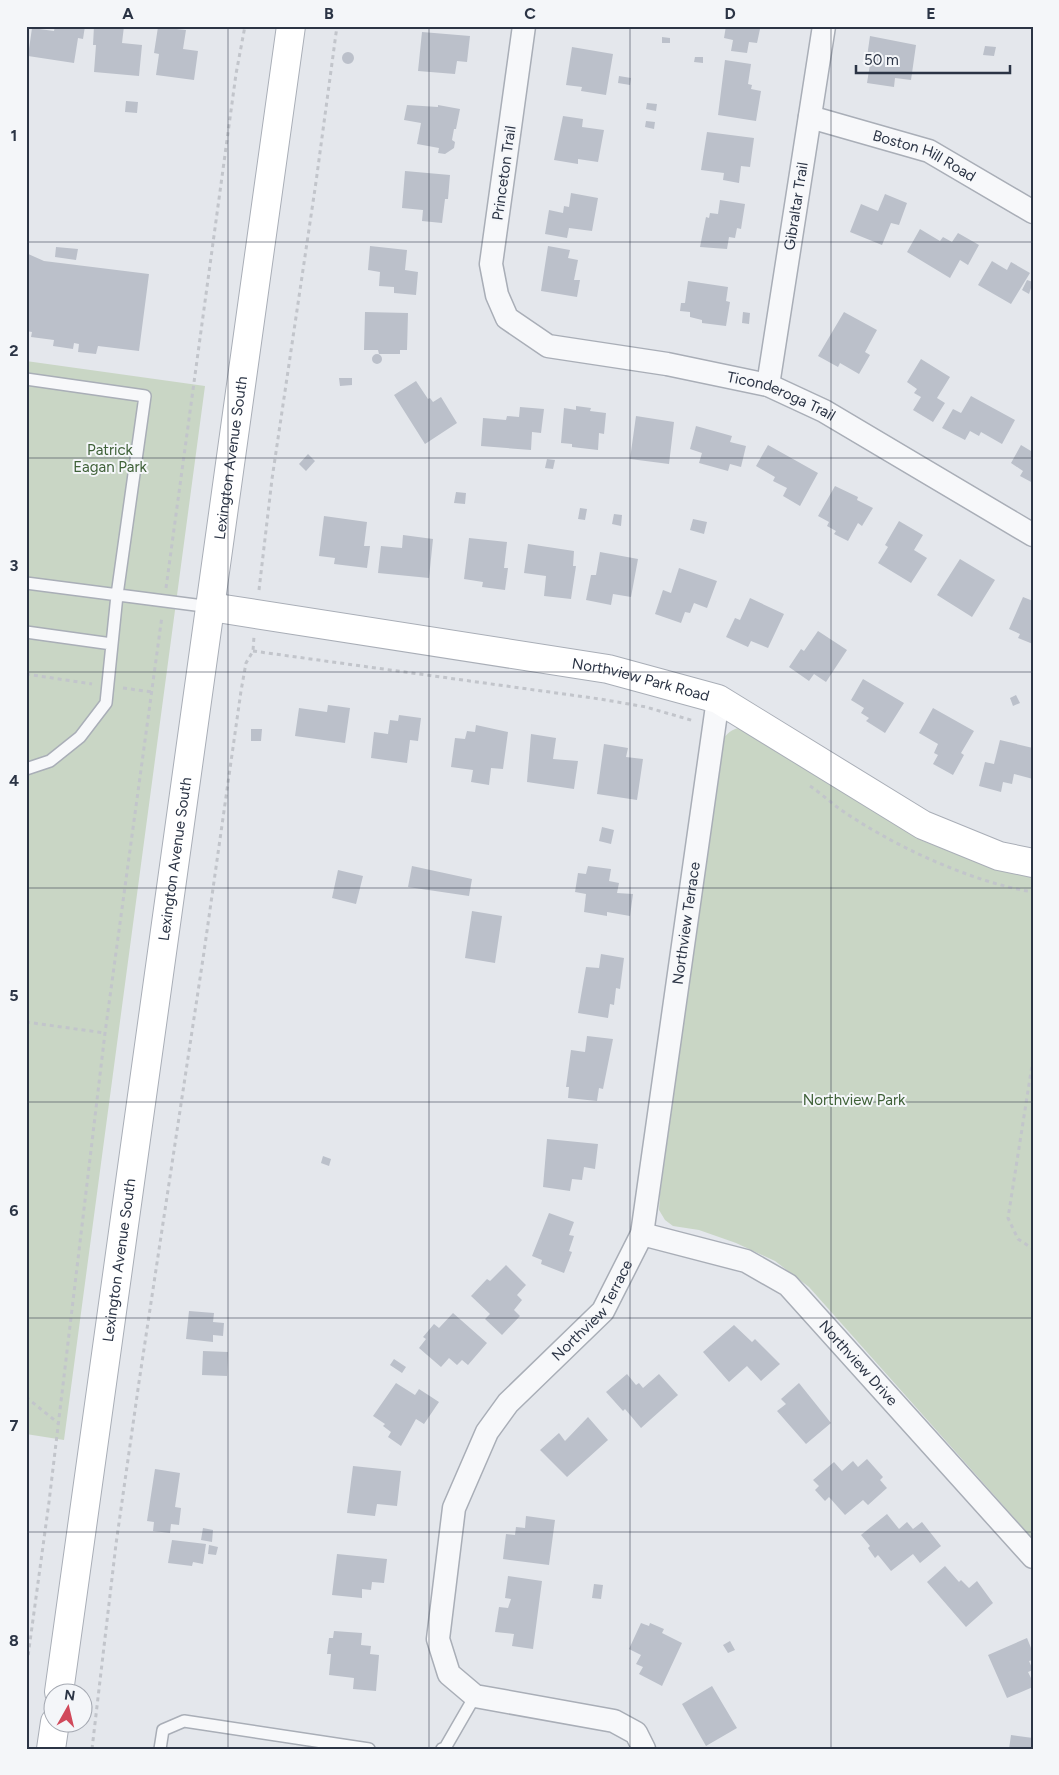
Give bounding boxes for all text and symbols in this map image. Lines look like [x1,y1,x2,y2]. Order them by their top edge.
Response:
text: A [122,4,134,23]
text: B [324,4,334,23]
text: C [524,4,536,23]
text: D [724,4,736,23]
text: E [926,4,936,23]
scale bar [856,42,1010,74]
text: 50 m [864,51,899,69]
street label: Princeton Trail [488,125,520,221]
text: 1 [11,126,17,145]
street label: Boston Hill Road [871,126,979,185]
street label: Gibraltar Trail [780,161,812,251]
text: 2 [9,341,19,360]
street label: Ticonderoga Trail [725,368,839,425]
street label: Lexington Avenue South [211,375,251,541]
park label: Patrick Eagan Park [73,441,148,476]
text: 3 [10,556,19,575]
street label: Northview Park Road [571,655,711,705]
text: 4 [9,771,19,790]
street label: Lexington Avenue South [155,776,195,942]
street label: Northview Terrace [669,861,704,986]
text: 5 [9,986,19,1005]
park label: Northview Park [803,1091,906,1109]
street label: Lexington Avenue South [99,1177,139,1343]
text: 6 [9,1201,19,1220]
street label: Northview Terrace [548,1257,636,1365]
street label: Northview Drive [815,1317,902,1410]
text: 7 [10,1416,19,1435]
text: 8 [9,1631,19,1650]
north arrow [42,1682,92,1732]
text: N [63,1686,76,1705]

